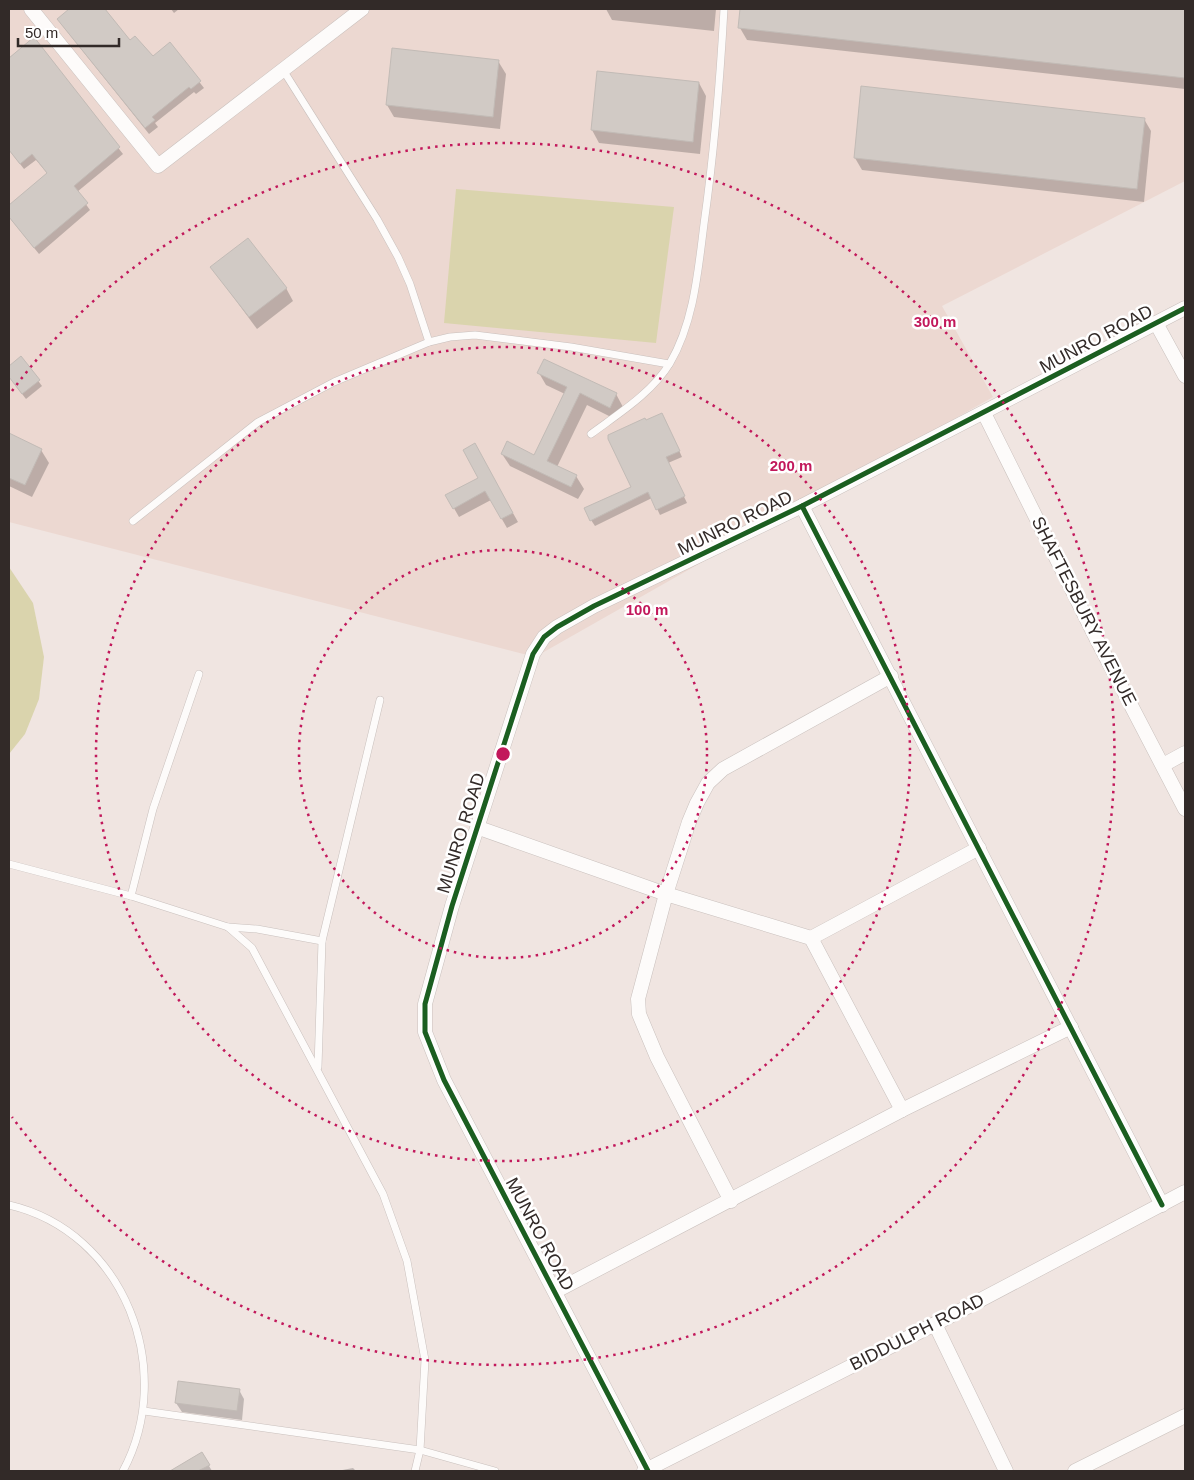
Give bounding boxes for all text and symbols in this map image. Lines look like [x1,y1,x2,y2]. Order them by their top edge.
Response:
scale bar [18,15,119,47]
text: 50 m [25,24,58,41]
street label: MUNRO ROAD [1036,301,1156,377]
text: 300 m [914,313,956,330]
text: 200 m [770,457,812,474]
street label: MUNRO ROAD [674,487,796,559]
street label: SHAFTESBURY AVENUE [1028,513,1140,709]
text: 100 m [626,601,668,618]
centre of rings [494,745,512,763]
street label: MUNRO ROAD [433,770,489,896]
street label: MUNRO ROAD [502,1174,578,1294]
street label: BIDDULPH ROAD [847,1289,987,1375]

